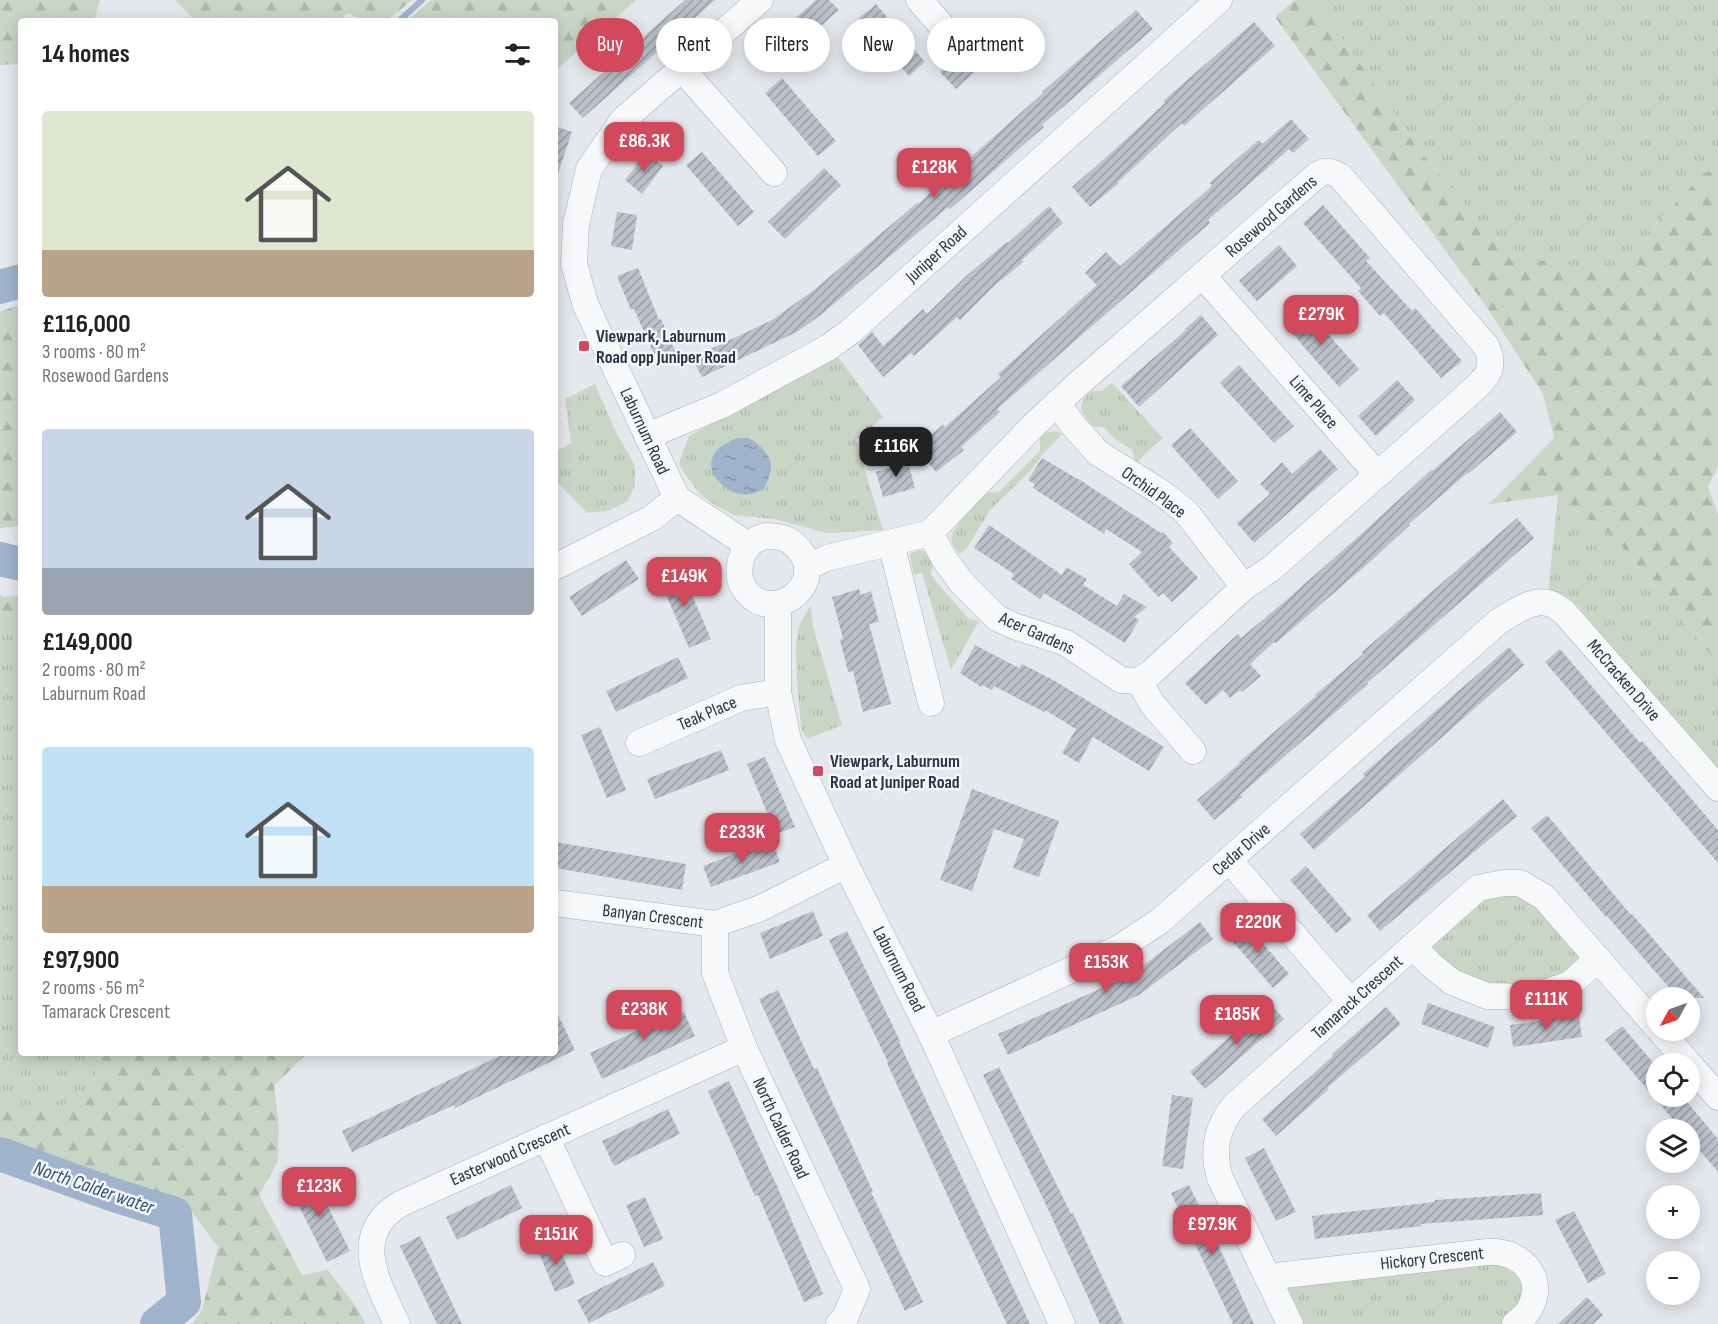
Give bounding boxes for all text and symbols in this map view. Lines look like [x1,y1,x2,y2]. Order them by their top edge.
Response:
chip: Buy [576,18,644,72]
chip: Rent [656,18,732,72]
chip: Filters [744,18,830,72]
chip: New [842,18,915,72]
chip: Apartment [927,18,1045,72]
icon: filters [501,38,534,71]
text: 14 homes [42,39,130,70]
pin: £86.3K [595,122,693,173]
text: £86.3K [618,129,670,153]
pin: £128K [892,148,976,199]
icon: home [234,150,342,258]
text: £128K [911,155,957,179]
street label: Rosewood Gardens [1221,171,1321,262]
street label: Juniper Road [901,221,971,288]
pin: £279K [1279,295,1363,346]
text: £279K [1297,302,1345,326]
text: £116,000 [42,309,131,340]
place label: Viewpark, Laburnum Road opp Juniper Road [596,326,736,368]
marker: Viewpark, Laburnum Road opp Juniper Road [577,339,591,353]
text: 3 rooms · 80 m² [42,340,146,364]
text: Rosewood Gardens [42,364,169,388]
street label: Lime Place [1285,371,1343,433]
street label: Laburnum Road [615,384,674,478]
pin: £116K [854,427,938,478]
text: £116K [873,434,919,458]
street label: Orchid Place [1117,462,1190,523]
icon: home [234,468,342,576]
pin: £149K [642,557,726,608]
text: £149K [661,564,707,588]
street label: Acer Gardens [995,607,1078,659]
text: £149,000 [42,627,133,658]
street label: McCracken Drive [1582,635,1665,725]
text: 2 rooms · 80 m² [42,658,146,682]
text: Laburnum Road [42,682,146,706]
street label: Teak Place [674,692,740,735]
place label: Viewpark, Laburnum Road at Juniper Road [830,751,960,793]
marker: Viewpark, Laburnum Road at Juniper Road [811,764,825,778]
icon: home [234,786,342,894]
pin: £233K [700,813,784,864]
street label: Cedar Drive [1208,819,1275,880]
text: £233K [719,820,765,844]
street label: Banyan Crescent [601,900,705,933]
pin: £220K [1216,903,1300,954]
text: £220K [1234,910,1282,934]
street label: Laburnum Road [868,923,929,1016]
pin: £153K [1064,943,1148,994]
text: £97,900 [42,945,119,976]
text: £153K [1083,950,1129,974]
street label: Tamarack Crescent [1308,951,1408,1044]
text: 2 rooms · 56 m² [42,976,145,1000]
pin: £111K [1504,980,1588,1031]
text: £111K [1524,987,1568,1011]
north arrow [1646,987,1700,1041]
map controls [1646,987,1700,1305]
pin: £238K [602,990,686,1041]
pin: £185K [1195,995,1279,1046]
text: £238K [620,997,668,1021]
text: Tamarack Crescent [42,1000,170,1024]
text: £185K [1214,1002,1260,1026]
button: locate [1646,1053,1700,1107]
street label: North Calder Road [748,1074,813,1182]
street label: Easterwood Crescent [447,1118,574,1190]
button: layers [1646,1119,1700,1173]
water label: North Calder water [30,1156,158,1220]
pin: £123K [277,1167,361,1218]
text: £123K [296,1174,342,1198]
button: + [1646,1185,1700,1239]
pin: £97.9K [1163,1205,1261,1256]
text: £97.9K [1187,1212,1237,1236]
pin: £151K [514,1215,598,1266]
text: £151K [534,1222,578,1246]
street label: Hickory Crescent [1379,1243,1485,1274]
button: − [1646,1251,1700,1305]

